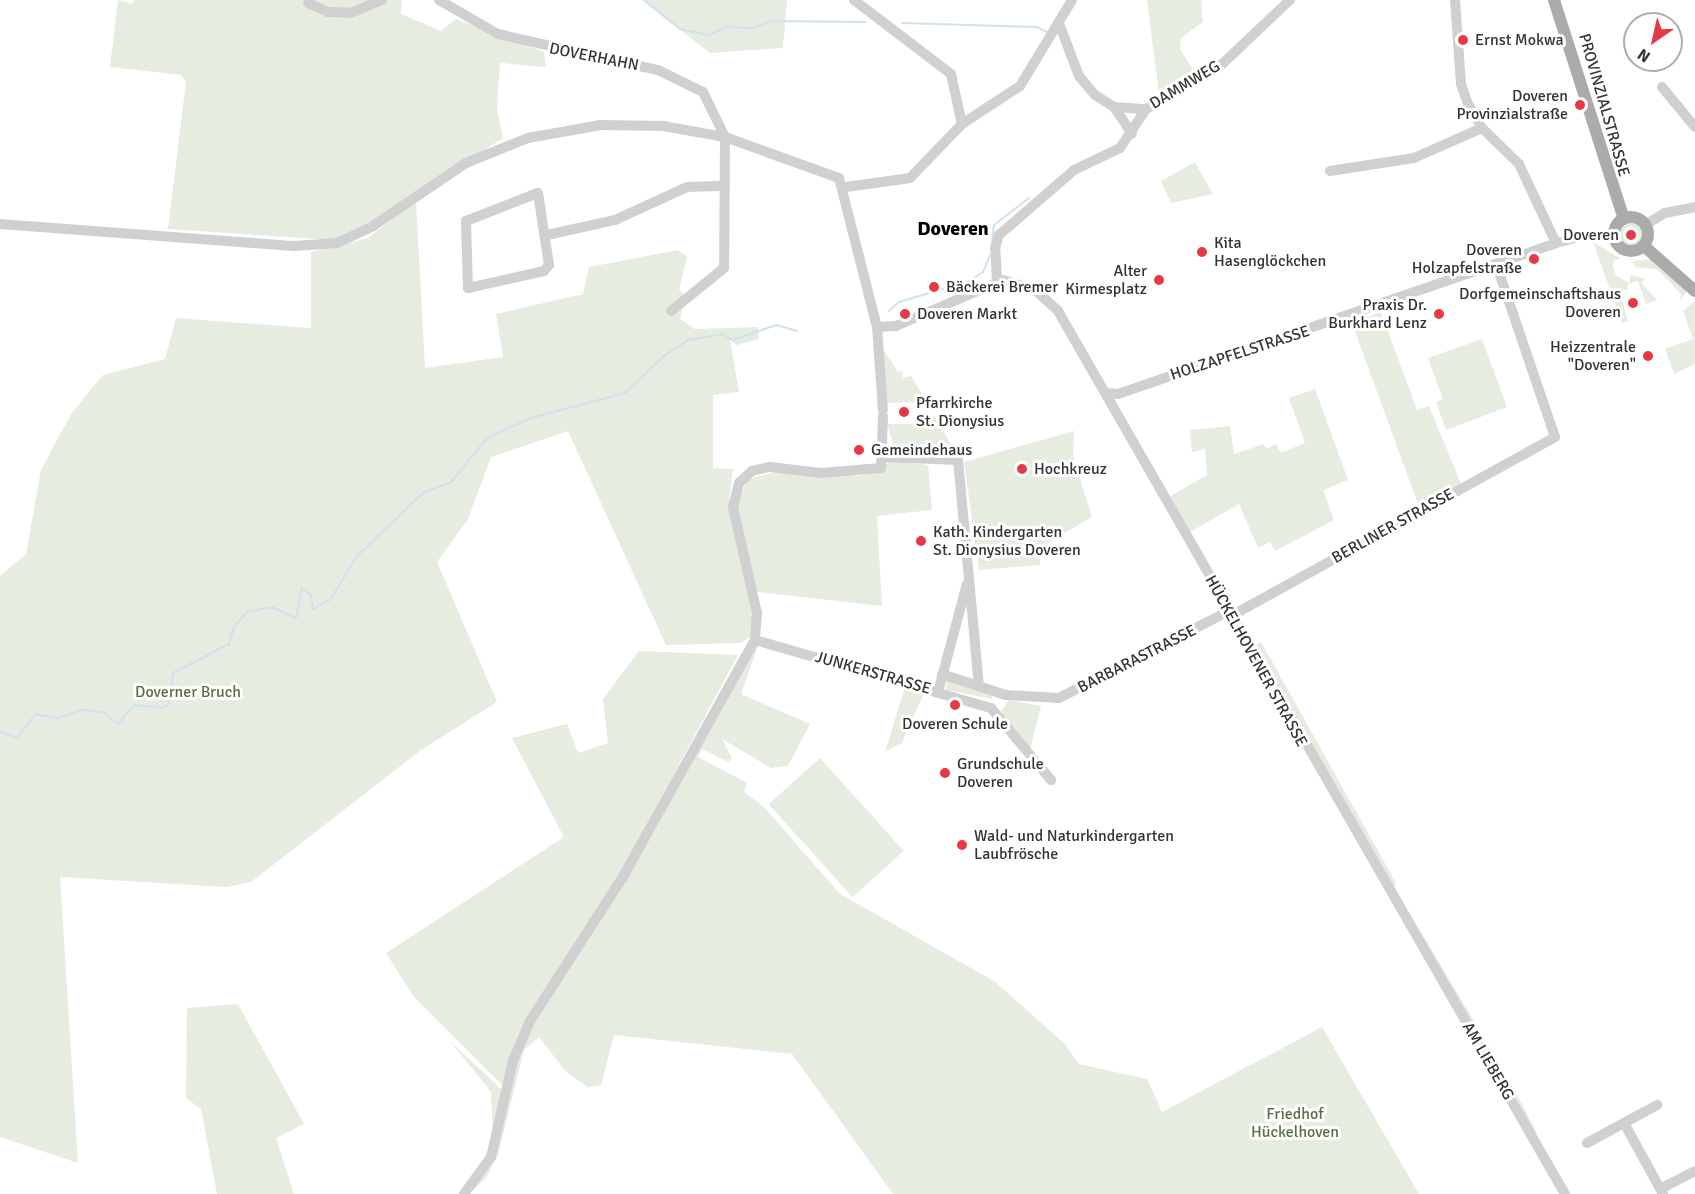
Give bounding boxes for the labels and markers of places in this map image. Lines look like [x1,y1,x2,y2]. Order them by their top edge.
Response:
place label: Ernst Mokwa [1475,30,1564,50]
marker: Ernst Mokwa [1456,33,1470,47]
place label: Doveren Provinzialstraße [1456,86,1568,124]
marker: Doveren Provinzialstraße [1573,98,1587,112]
place label: Doveren [1563,225,1619,245]
marker: Doveren [1624,228,1638,242]
place label: Kita Hasenglöckchen [1214,233,1326,271]
place label: Doveren Holzapfelstraße [1412,240,1522,278]
marker: Kita Hasenglöckchen [1195,245,1209,259]
marker: Doveren Holzapfelstraße [1527,252,1541,266]
place label: Alter Kirmesplatz [1065,261,1147,299]
marker: Alter Kirmesplatz [1152,273,1166,287]
place label: Bäckerei Bremer [946,277,1058,297]
marker: Bäckerei Bremer [927,280,941,294]
place label: Dorfgemeinschaftshaus Doveren [1459,284,1621,322]
place label: Praxis Dr. Burkhard Lenz [1328,295,1427,333]
marker: Dorfgemeinschaftshaus Doveren [1626,296,1640,310]
place label: Doveren Markt [917,304,1017,324]
marker: Doveren Markt [898,307,912,321]
marker: Praxis Dr. Burkhard Lenz [1432,307,1446,321]
place label: Heizzentrale "Doveren" [1550,337,1636,375]
marker: Heizzentrale "Doveren" [1641,349,1655,363]
place label: Pfarrkirche St. Dionysius [916,393,1004,431]
marker: Pfarrkirche St. Dionysius [897,405,911,419]
place label: Gemeindehaus [871,440,972,460]
marker: Gemeindehaus [852,443,866,457]
place label: Hochkreuz [1034,459,1107,479]
marker: Hochkreuz [1015,462,1029,476]
place label: Kath. Kindergarten St. Dionysius Doveren [933,522,1081,560]
marker: Kath. Kindergarten St. Dionysius Doveren [914,534,928,548]
marker: Doveren Schule [948,698,962,712]
place label: Doveren Schule [902,714,1008,734]
place label: Grundschule Doveren [957,754,1044,792]
marker: Grundschule Doveren [938,766,952,780]
place label: Wald- und Naturkindergarten Laubfrösche [974,826,1174,864]
marker: Wald- und Naturkindergarten Laubfrösche [955,838,969,852]

